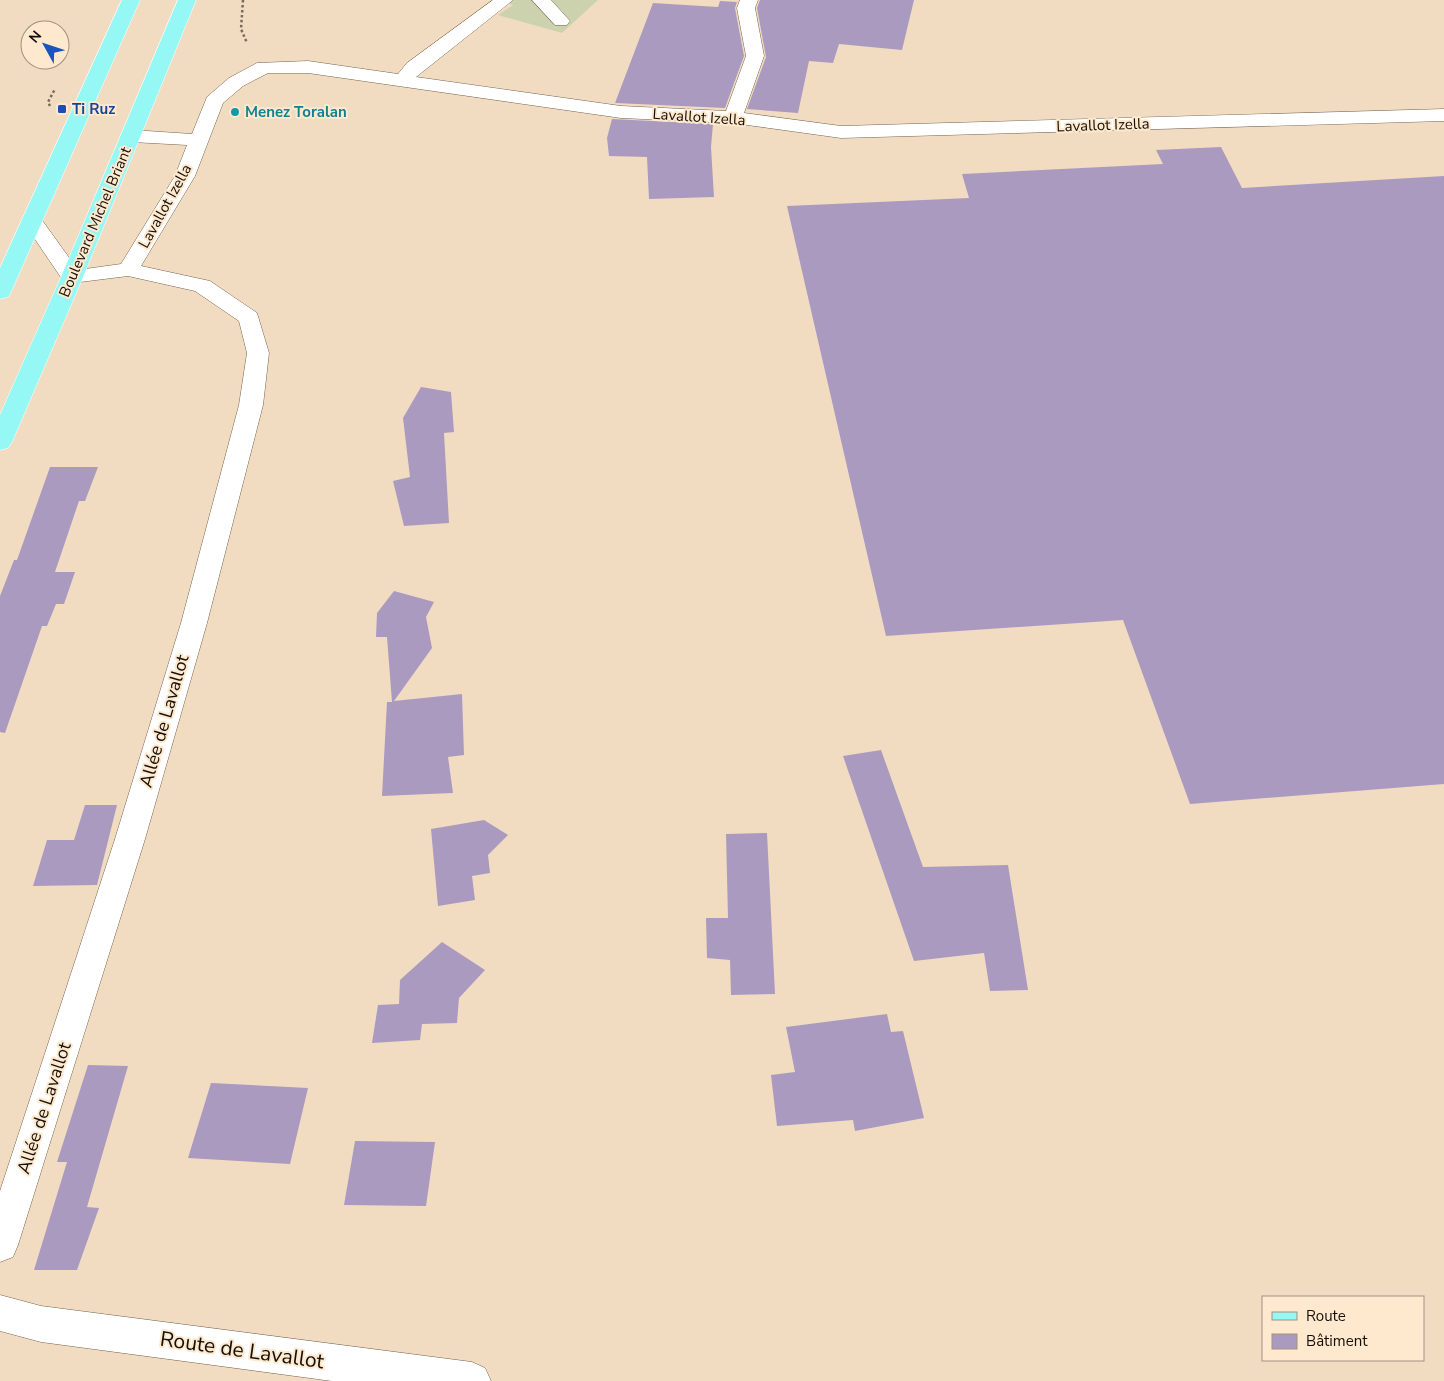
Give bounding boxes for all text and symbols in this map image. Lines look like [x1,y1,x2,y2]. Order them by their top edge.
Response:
north arrow [20,20,70,70]
text: N [25,27,46,47]
place label: Ti Ruz [72,99,115,119]
place label: Menez Toralan [245,102,347,122]
marker: Ti Ruz [56,103,68,115]
street label: Lavallot Izella [652,104,746,130]
marker: Menez Toralan [229,106,241,118]
street label: Lavallot Izella [1056,113,1150,137]
street label: Boulevard Michel Briant [54,143,136,300]
street label: Lavallot Izella [134,160,196,252]
street label: Allée de Lavallot [134,651,195,790]
street label: Allée de Lavallot [11,1039,77,1177]
legend [1262,1296,1424,1361]
text: Route [1306,1306,1346,1326]
street label: Route de Lavallot [158,1325,326,1375]
text: Bâtiment [1306,1331,1368,1351]

